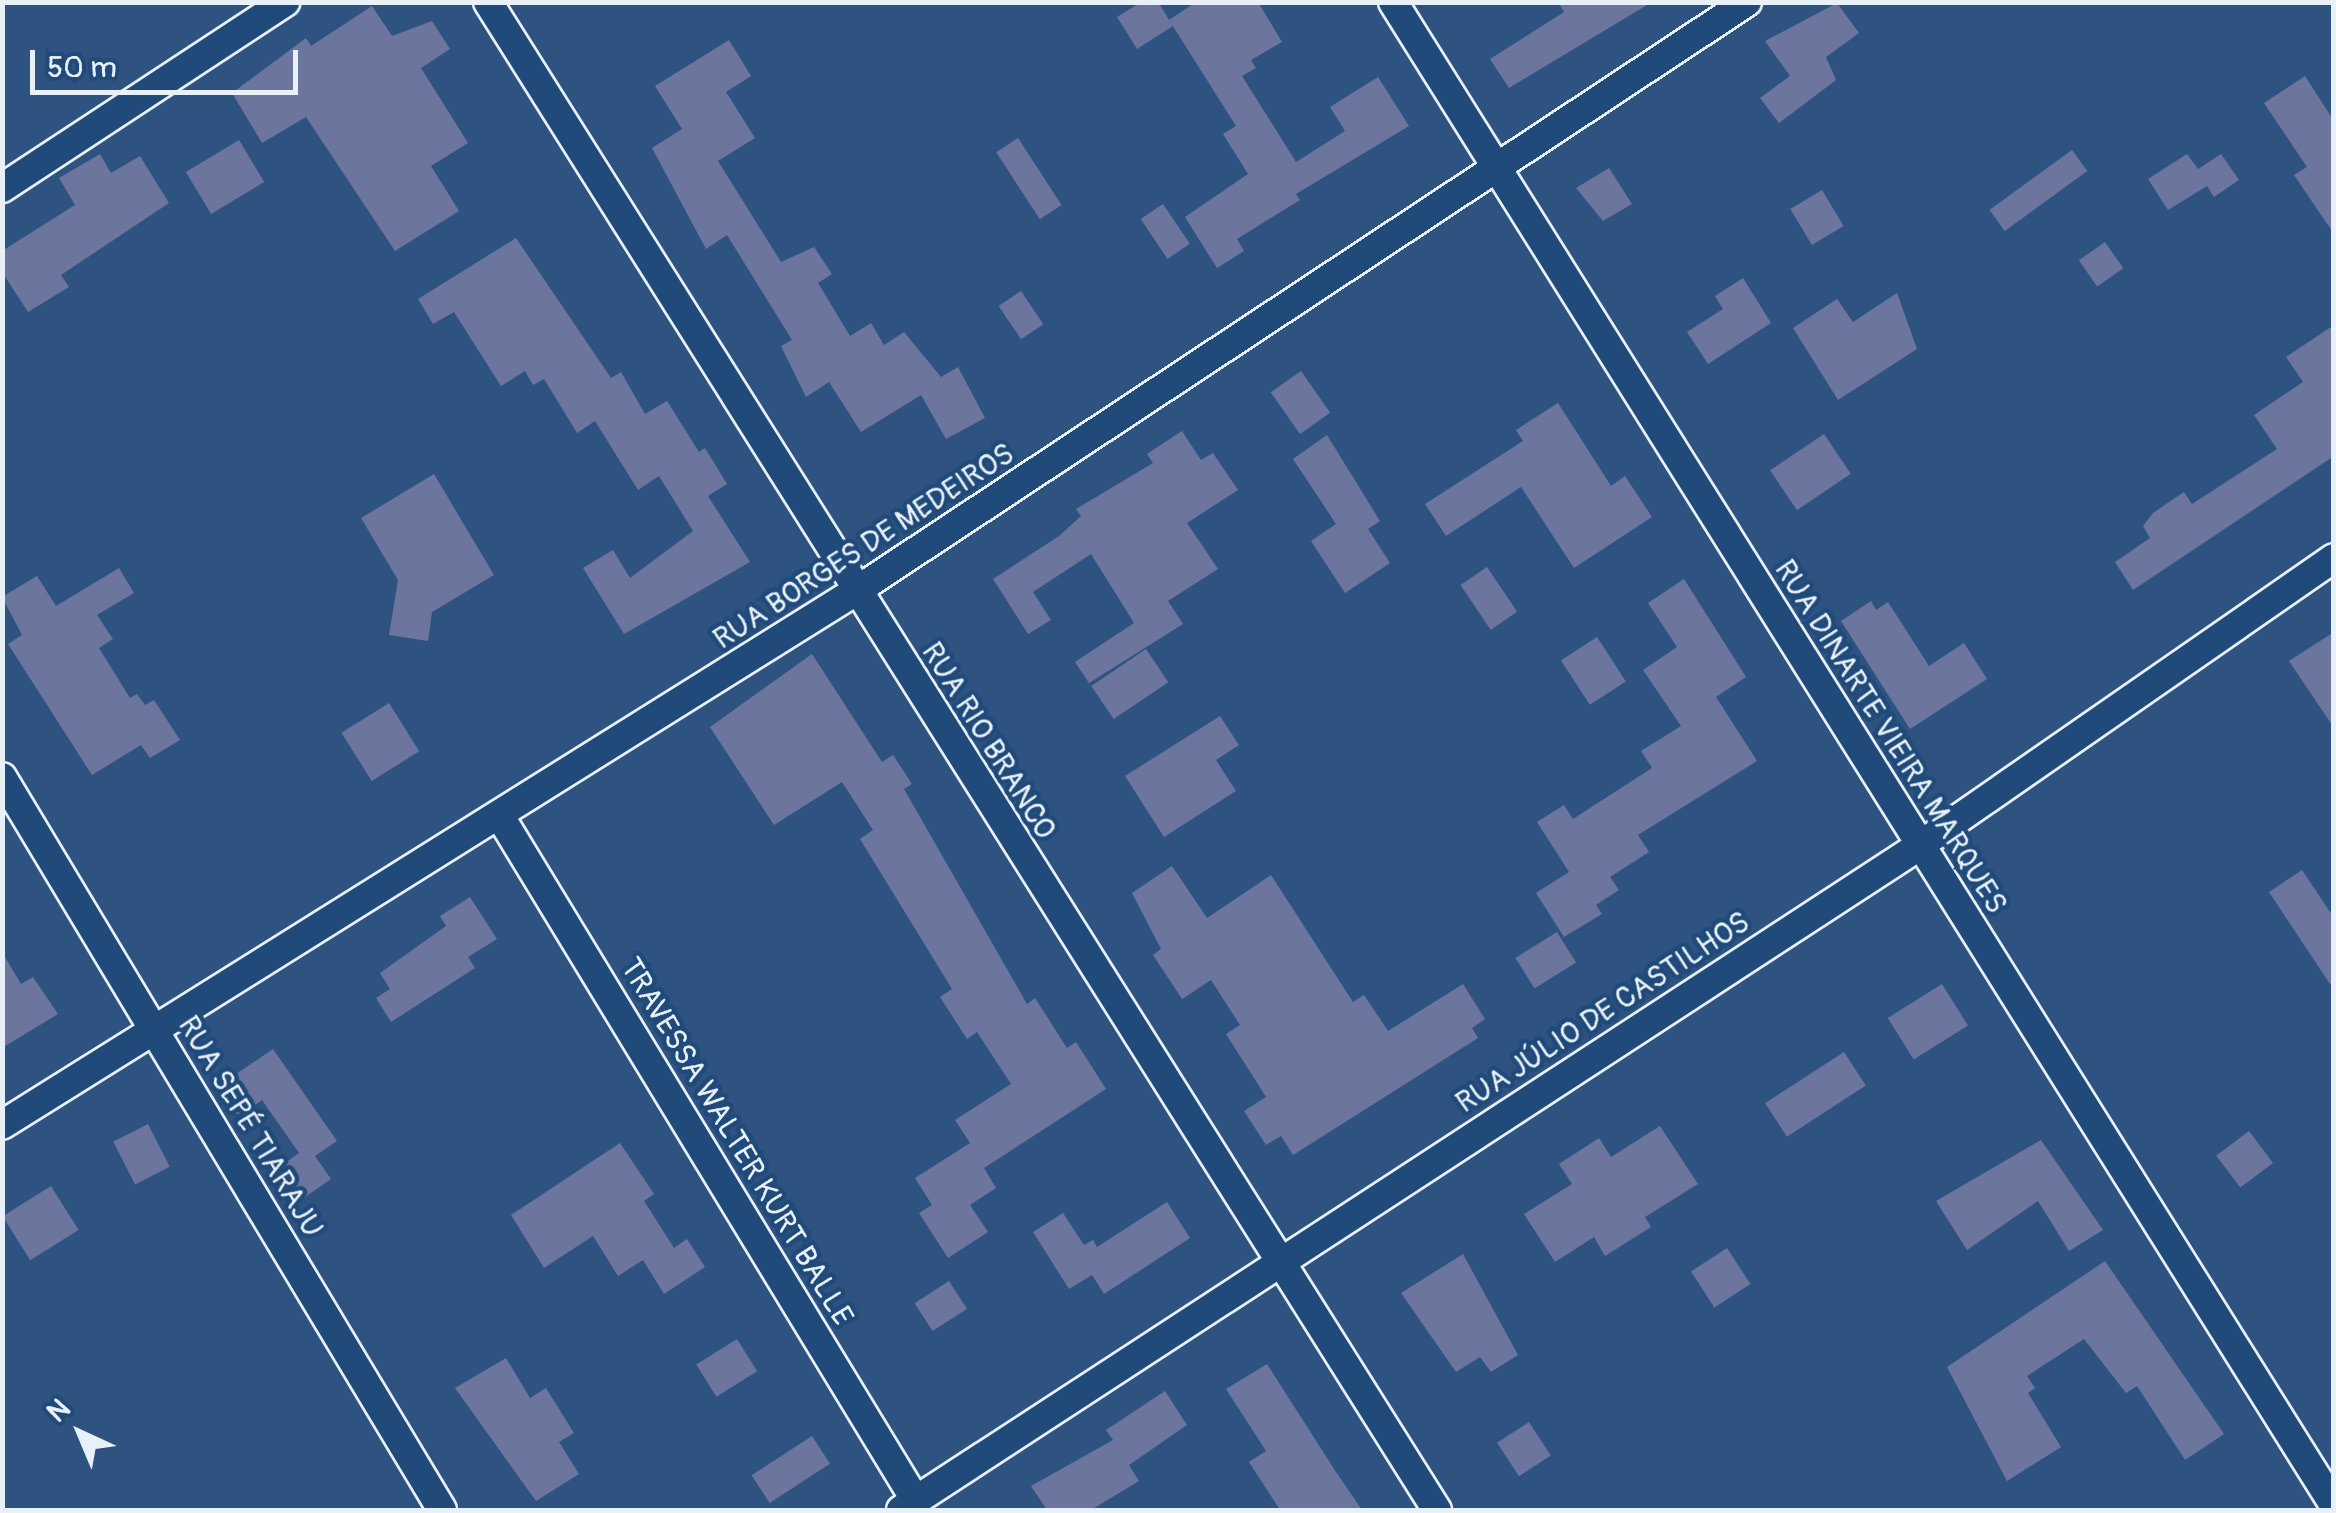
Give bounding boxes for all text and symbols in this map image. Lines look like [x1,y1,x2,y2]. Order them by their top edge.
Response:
scale bar [35,30,302,92]
text: 50 m [47,49,117,86]
street label: RUA BORGES DE MEDEIROS [707,436,1021,658]
street label: RUA DINARTE VIEIRA MARQUES [1766,554,2014,920]
street label: RUA RIO BRANCO [913,636,1063,846]
street label: RUA JÚLIO DE CASTILHOS [1450,905,1756,1121]
street label: TRAVESSA WALTER KURT BALLE [612,952,860,1332]
street label: RUA SEPÉ TIARAJU [170,1010,330,1244]
north arrow [30,1383,130,1483]
text: N [40,1392,78,1430]

